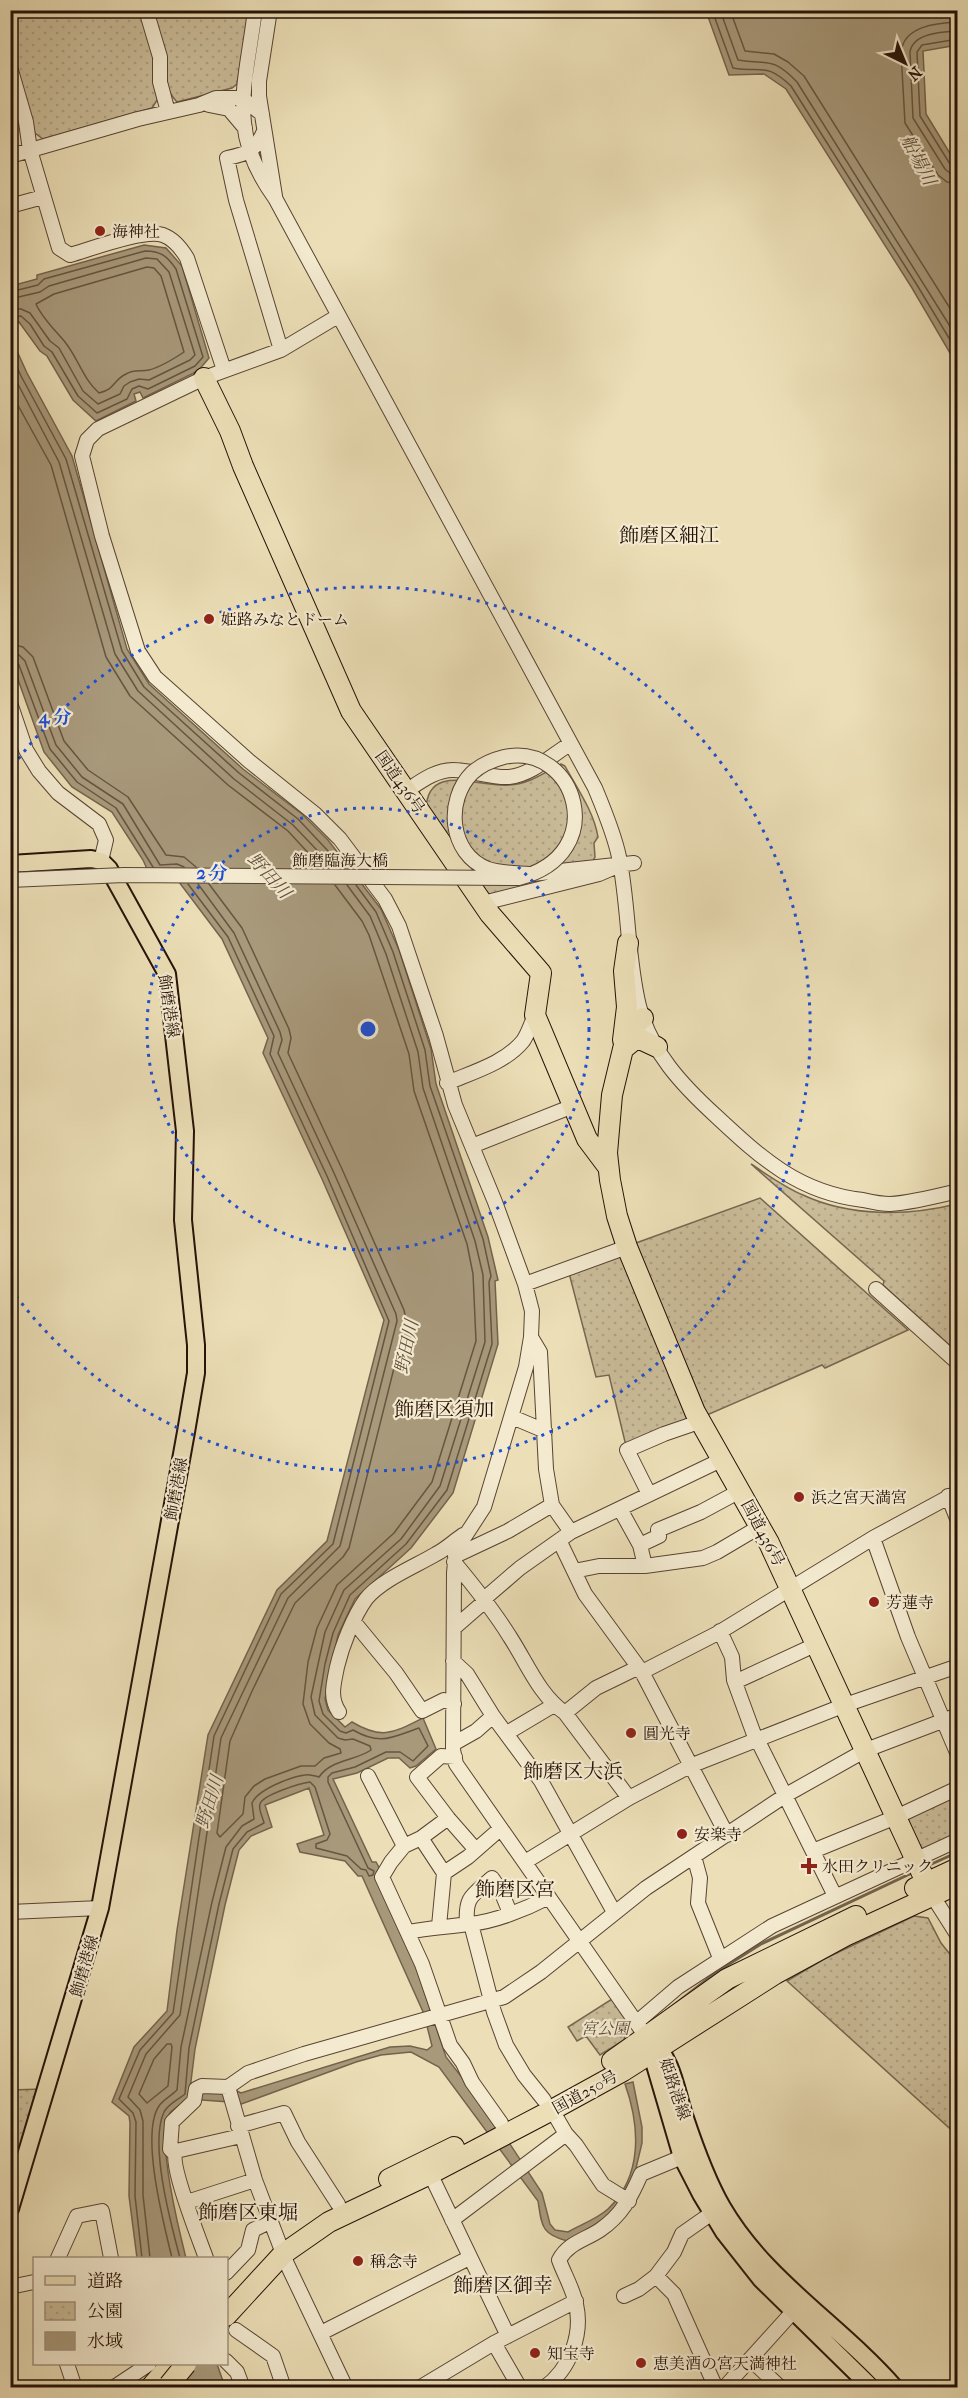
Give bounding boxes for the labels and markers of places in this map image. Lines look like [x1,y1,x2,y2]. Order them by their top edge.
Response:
place label: 海神社 [112,222,160,241]
marker: 海神社 [93,224,107,238]
place label: 姫路みなとドーム [221,610,349,629]
marker: 姫路みなとドーム [202,612,216,626]
centre of rings [358,1019,378,1039]
place label: 浜之宮天満宮 [811,1488,907,1507]
marker: 浜之宮天満宮 [792,1490,806,1504]
place label: 芳蓮寺 [886,1593,934,1612]
marker: 芳蓮寺 [867,1595,881,1609]
place label: 圓光寺 [643,1724,691,1743]
marker: 圓光寺 [624,1726,638,1740]
place label: 安楽寺 [694,1825,742,1844]
marker: 安楽寺 [675,1827,689,1841]
marker: 水田クリニック [800,1857,818,1875]
place label: 水田クリニック [822,1857,933,1876]
place label: 稱念寺 [370,2252,418,2271]
marker: 稱念寺 [351,2254,365,2268]
place label: 知宝寺 [547,2344,595,2363]
marker: 知宝寺 [528,2346,542,2360]
place label: 恵美酒の宮天満神社 [653,2354,797,2373]
marker: 恵美酒の宮天満神社 [634,2356,648,2370]

